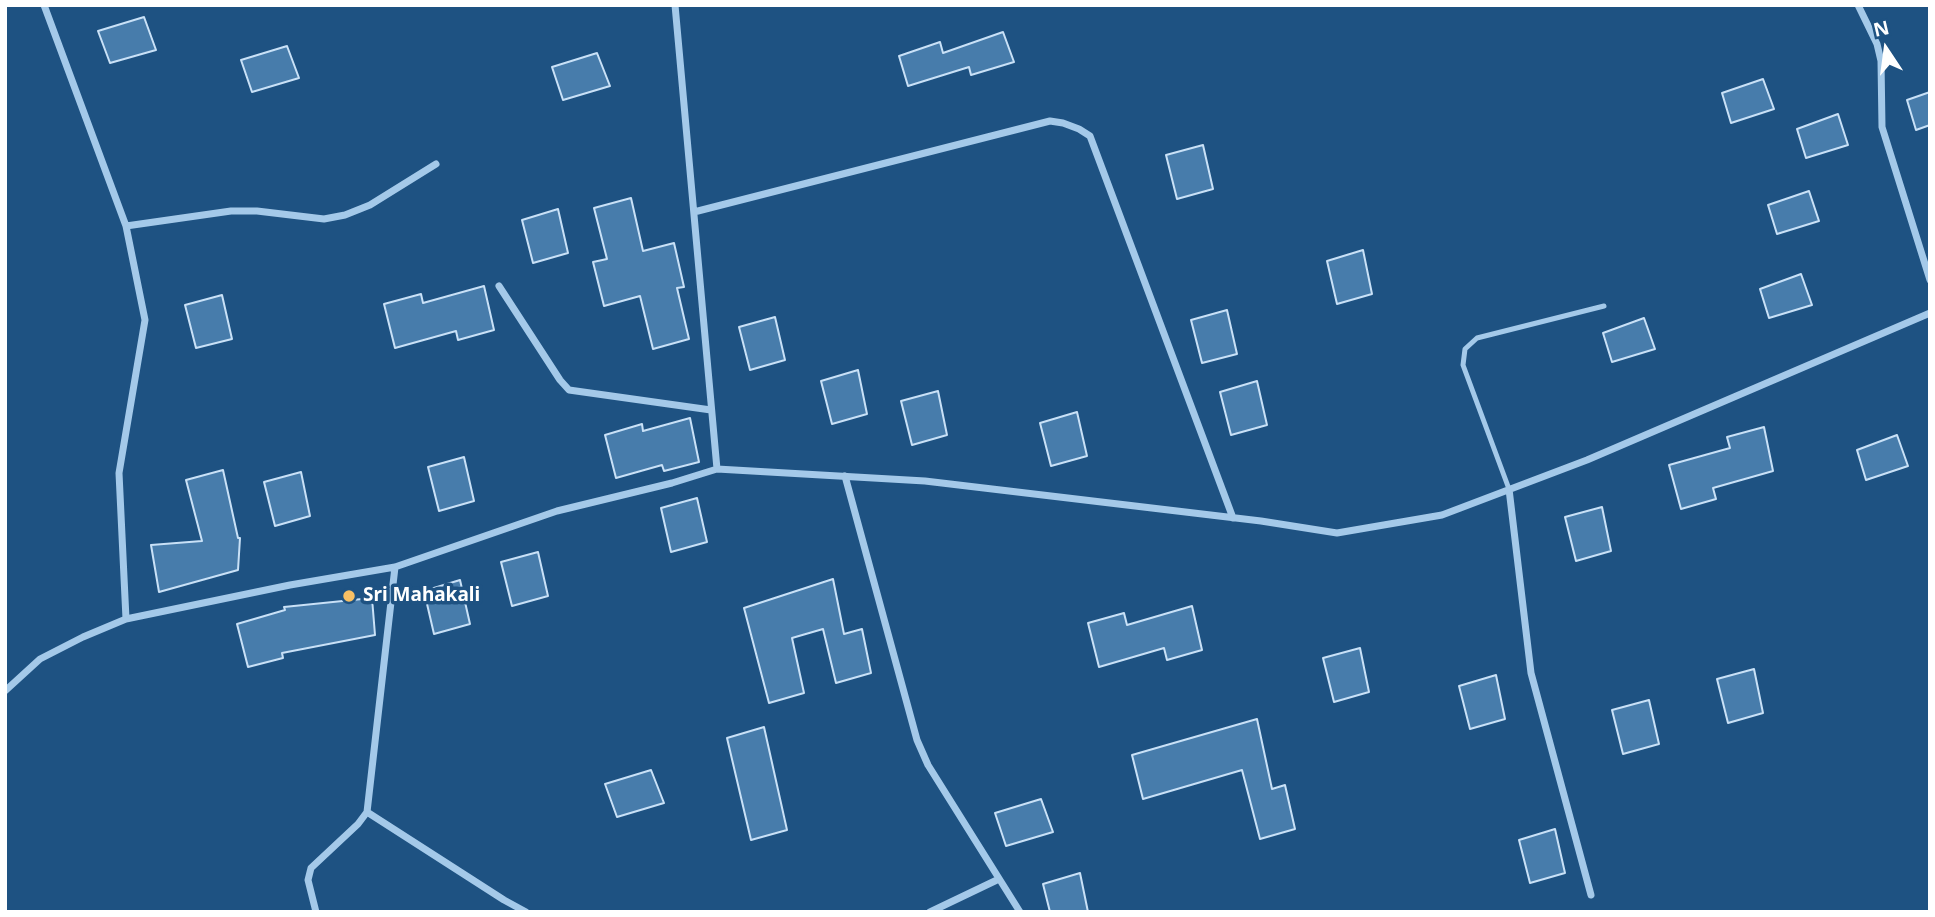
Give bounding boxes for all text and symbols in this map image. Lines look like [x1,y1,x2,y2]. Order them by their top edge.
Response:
north arrow [1851,14,1921,84]
text: N [1871,14,1892,43]
place label: Sri Mahakali [363,585,480,607]
marker: Sri Mahakali [341,588,357,604]

